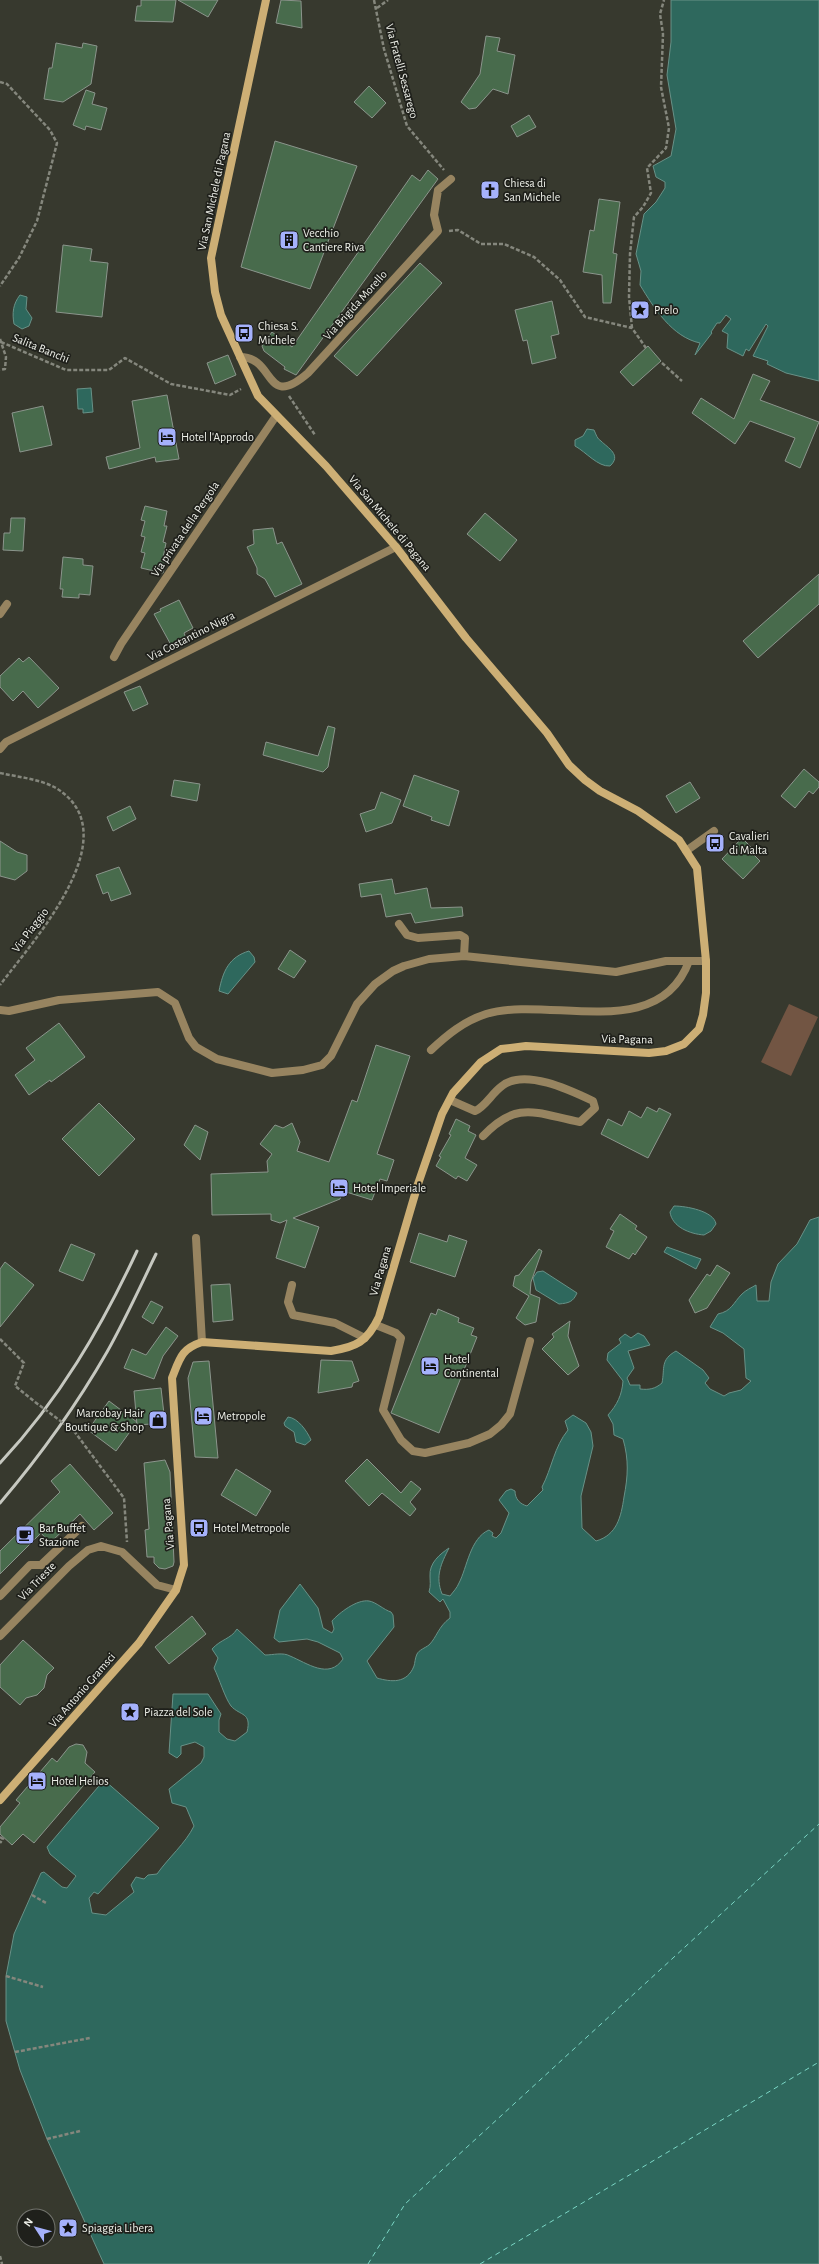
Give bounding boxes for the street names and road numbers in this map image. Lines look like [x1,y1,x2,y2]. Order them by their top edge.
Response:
street label: Via Fratelli Sessarego [384,22,420,120]
street label: Via San Michele di Pagana [196,130,233,251]
street label: Via Brigida Morello [321,268,389,342]
street label: Salita Banchi [11,331,71,365]
street label: Via San Michele di Pagana [347,473,434,573]
street label: Via privata della Pergola [149,479,222,579]
street label: Via Costantino Nigra [146,609,237,663]
street label: Via Piaggio [9,905,51,955]
street label: Via Pagana [601,1033,653,1045]
street label: Via Pagana [367,1244,393,1297]
street label: Via Pagana [160,1497,176,1550]
street label: Via Trieste [16,1559,58,1603]
street label: Via Antonio Gramsci [47,1650,117,1730]

